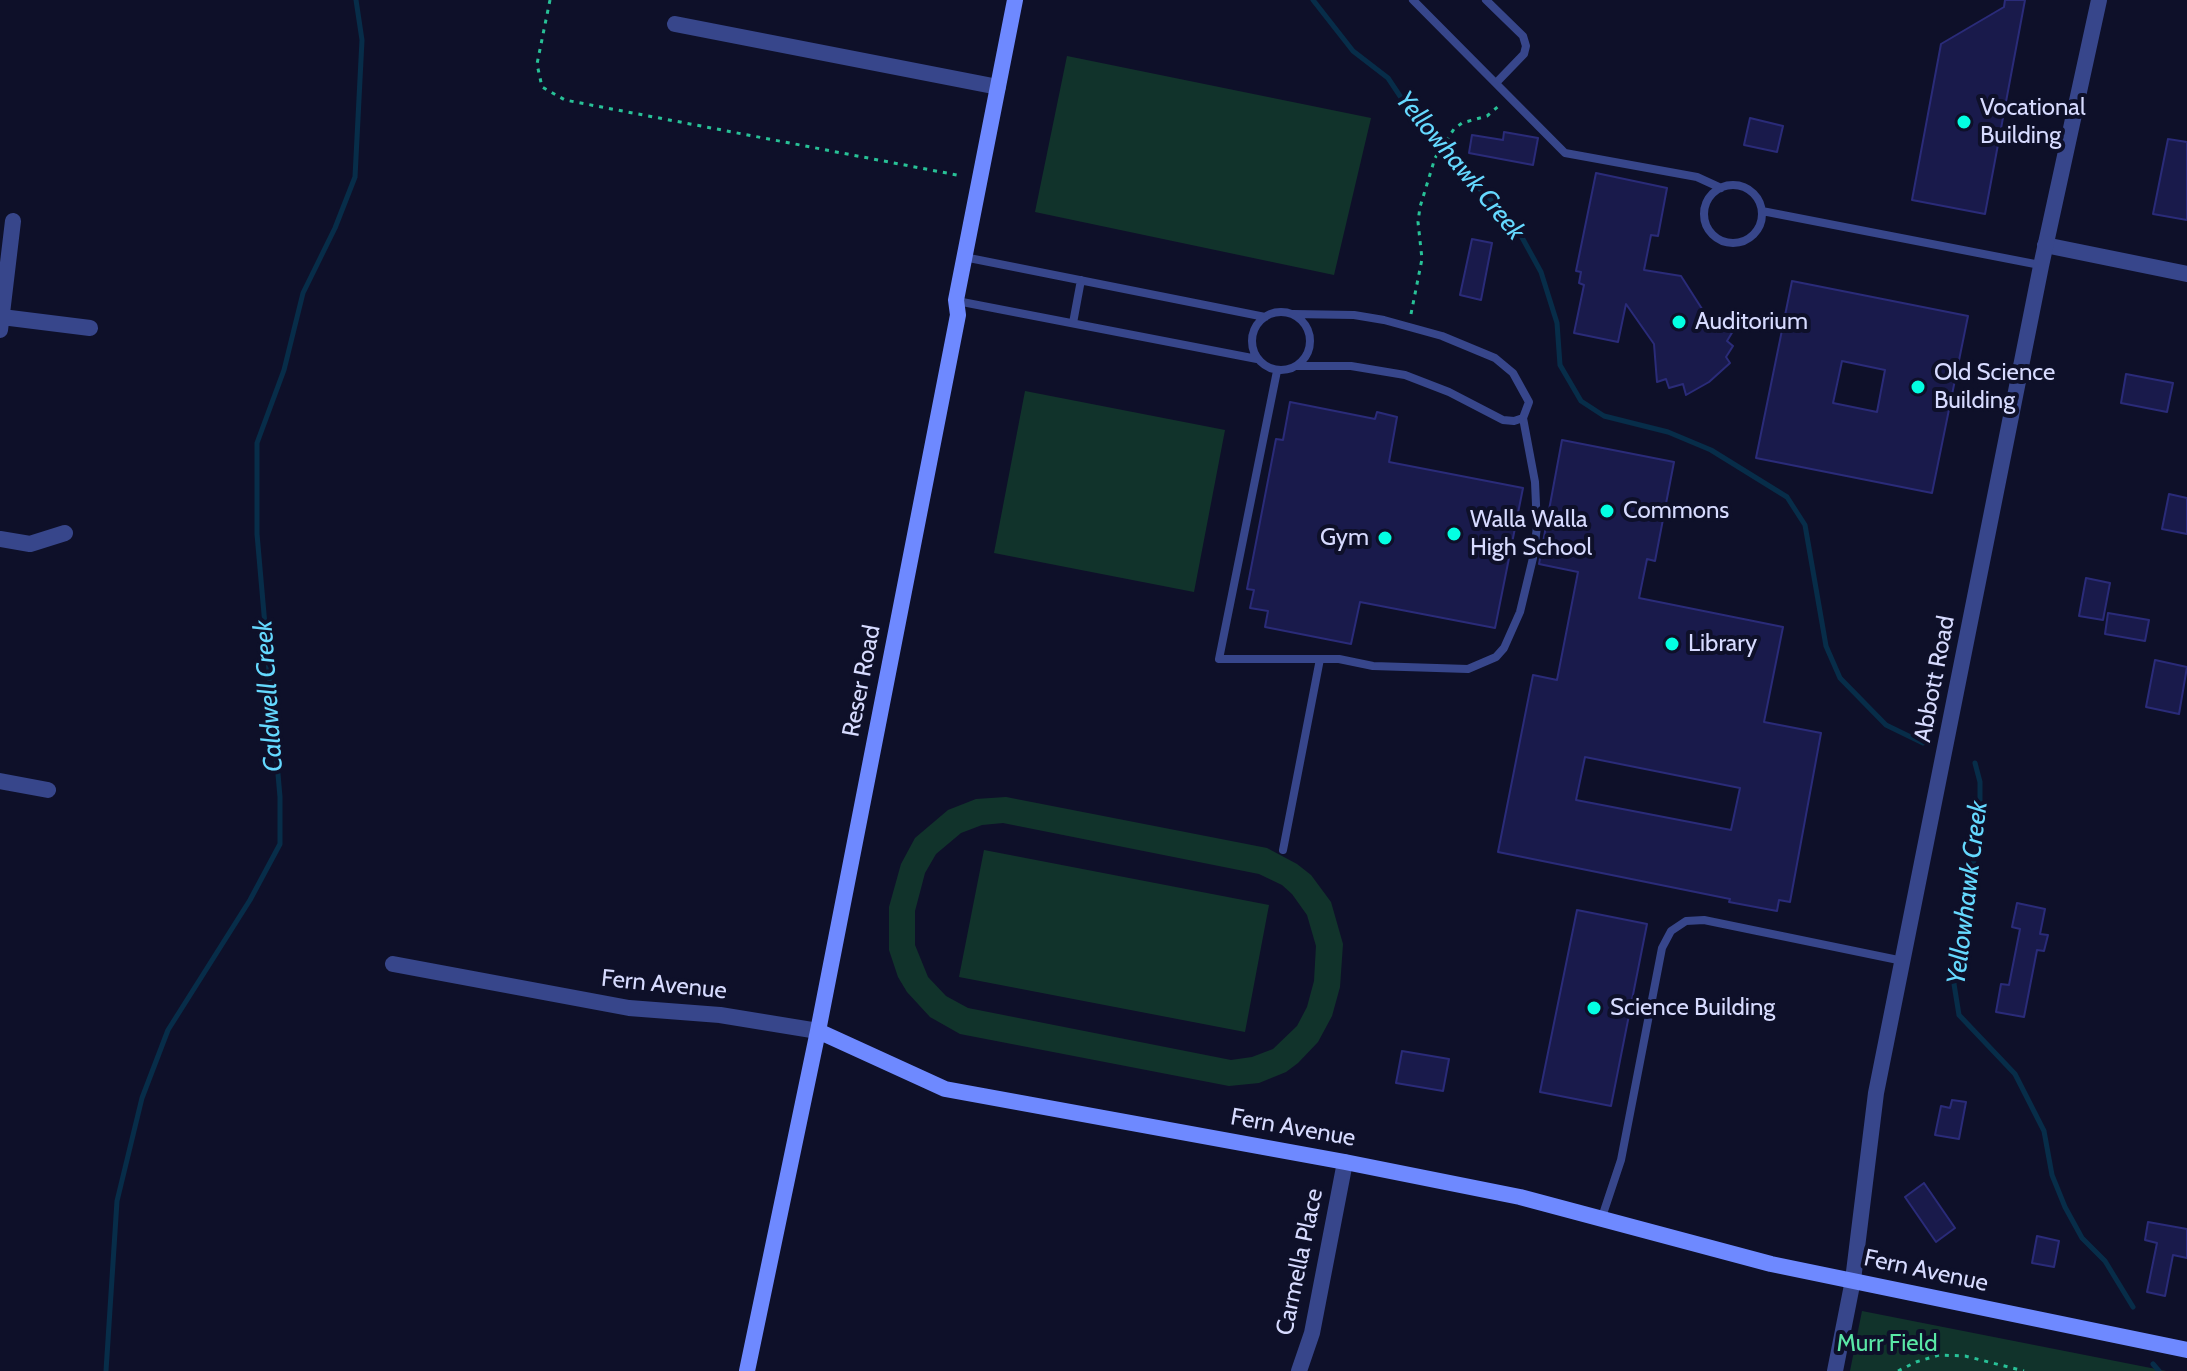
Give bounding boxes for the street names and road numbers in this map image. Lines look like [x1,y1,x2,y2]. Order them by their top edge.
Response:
street label: Abbott Road [1909,613,1961,745]
street label: Reser Road [837,623,887,739]
street label: Fern Avenue [600,964,728,1006]
street label: Fern Avenue [1228,1103,1358,1153]
street label: Carmella Place [1270,1186,1330,1338]
street label: Fern Avenue [1861,1244,1991,1298]

